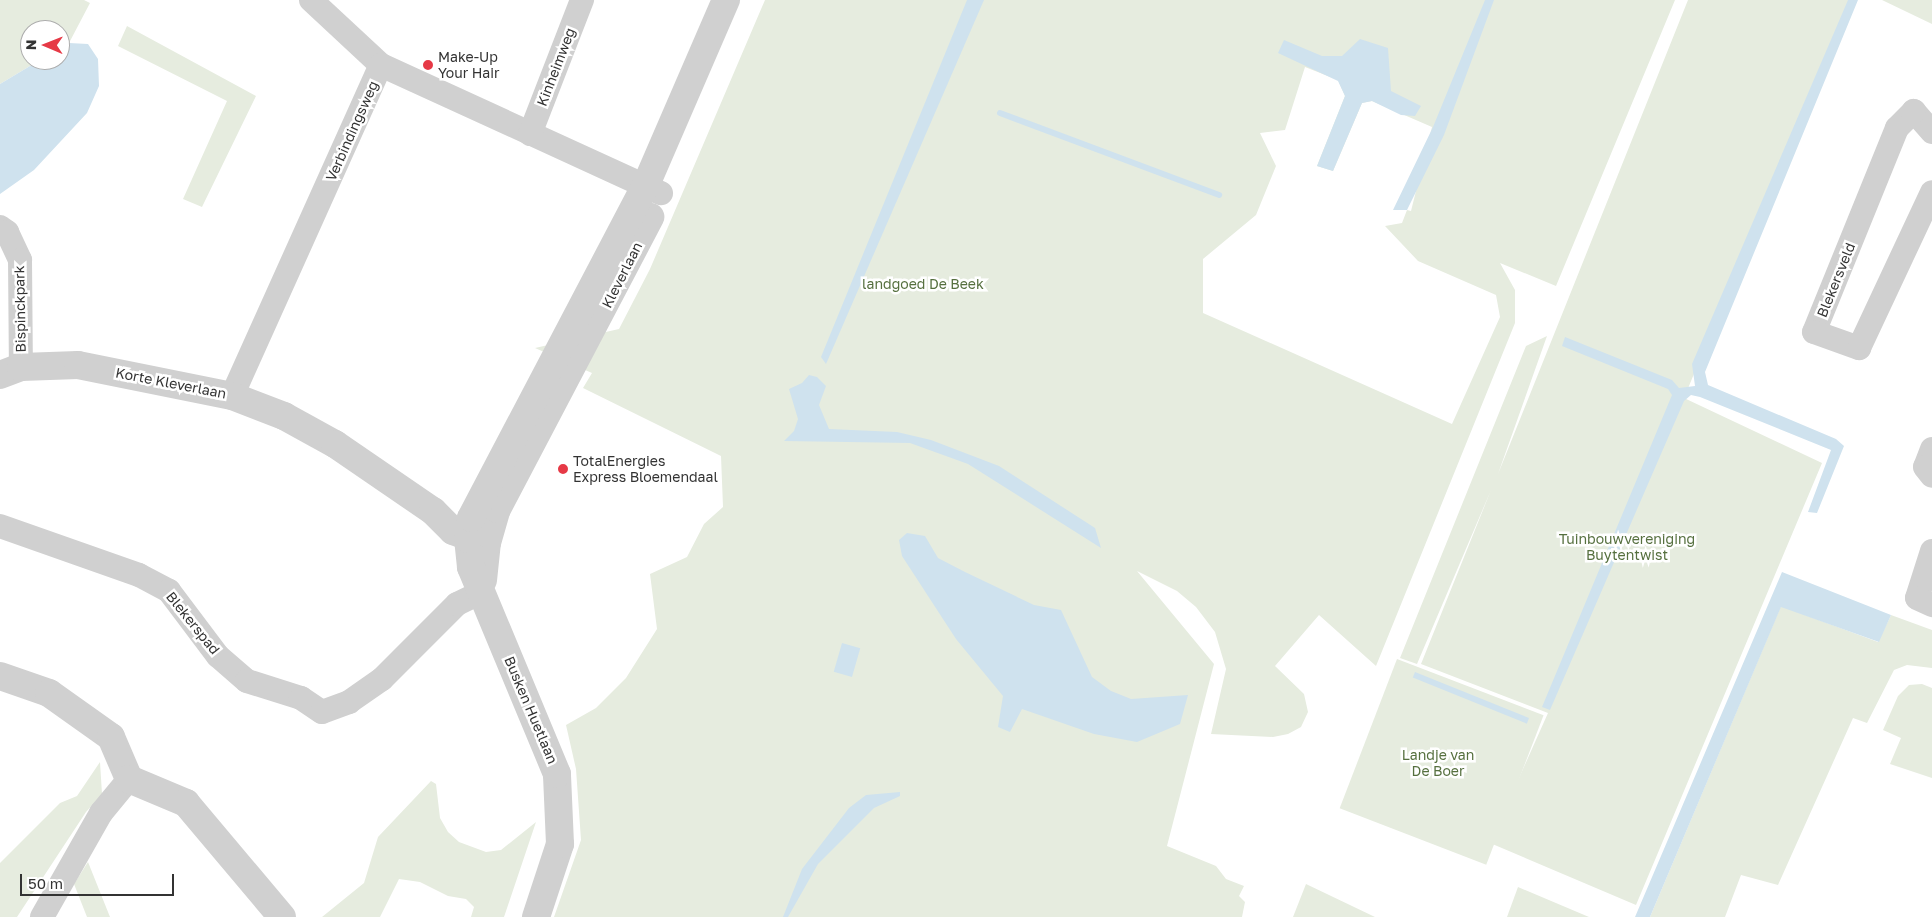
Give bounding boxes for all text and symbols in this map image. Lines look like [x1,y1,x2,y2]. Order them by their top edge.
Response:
north arrow [20,20,70,70]
street label: Kinheimweg [533,25,579,109]
text: N [22,39,39,50]
place label: Make-Up Your Hair [438,49,499,82]
marker: Make-Up Your Hair [422,59,434,71]
street label: Verbindingsweg [322,78,382,184]
street label: Kleverlaan [598,239,646,311]
street label: Blekersveld [1813,240,1859,320]
street label: Bispinckpark [11,265,29,353]
park label: landgoed De Beek [862,276,984,292]
street label: Korte Kleverlaan [114,364,228,402]
place label: TotalEnergies Express Bloemendaal [573,453,718,486]
marker: TotalEnergies Express Bloemendaal [557,463,569,475]
park label: Tuinbouwvereniging Buytentwist [1559,531,1695,564]
street label: Blekerspad [163,588,223,658]
street label: Busken Huetlaan [501,654,561,766]
park label: Landje van De Boer [1402,747,1474,780]
scale bar [22,864,176,896]
text: 50 m [28,874,63,892]

